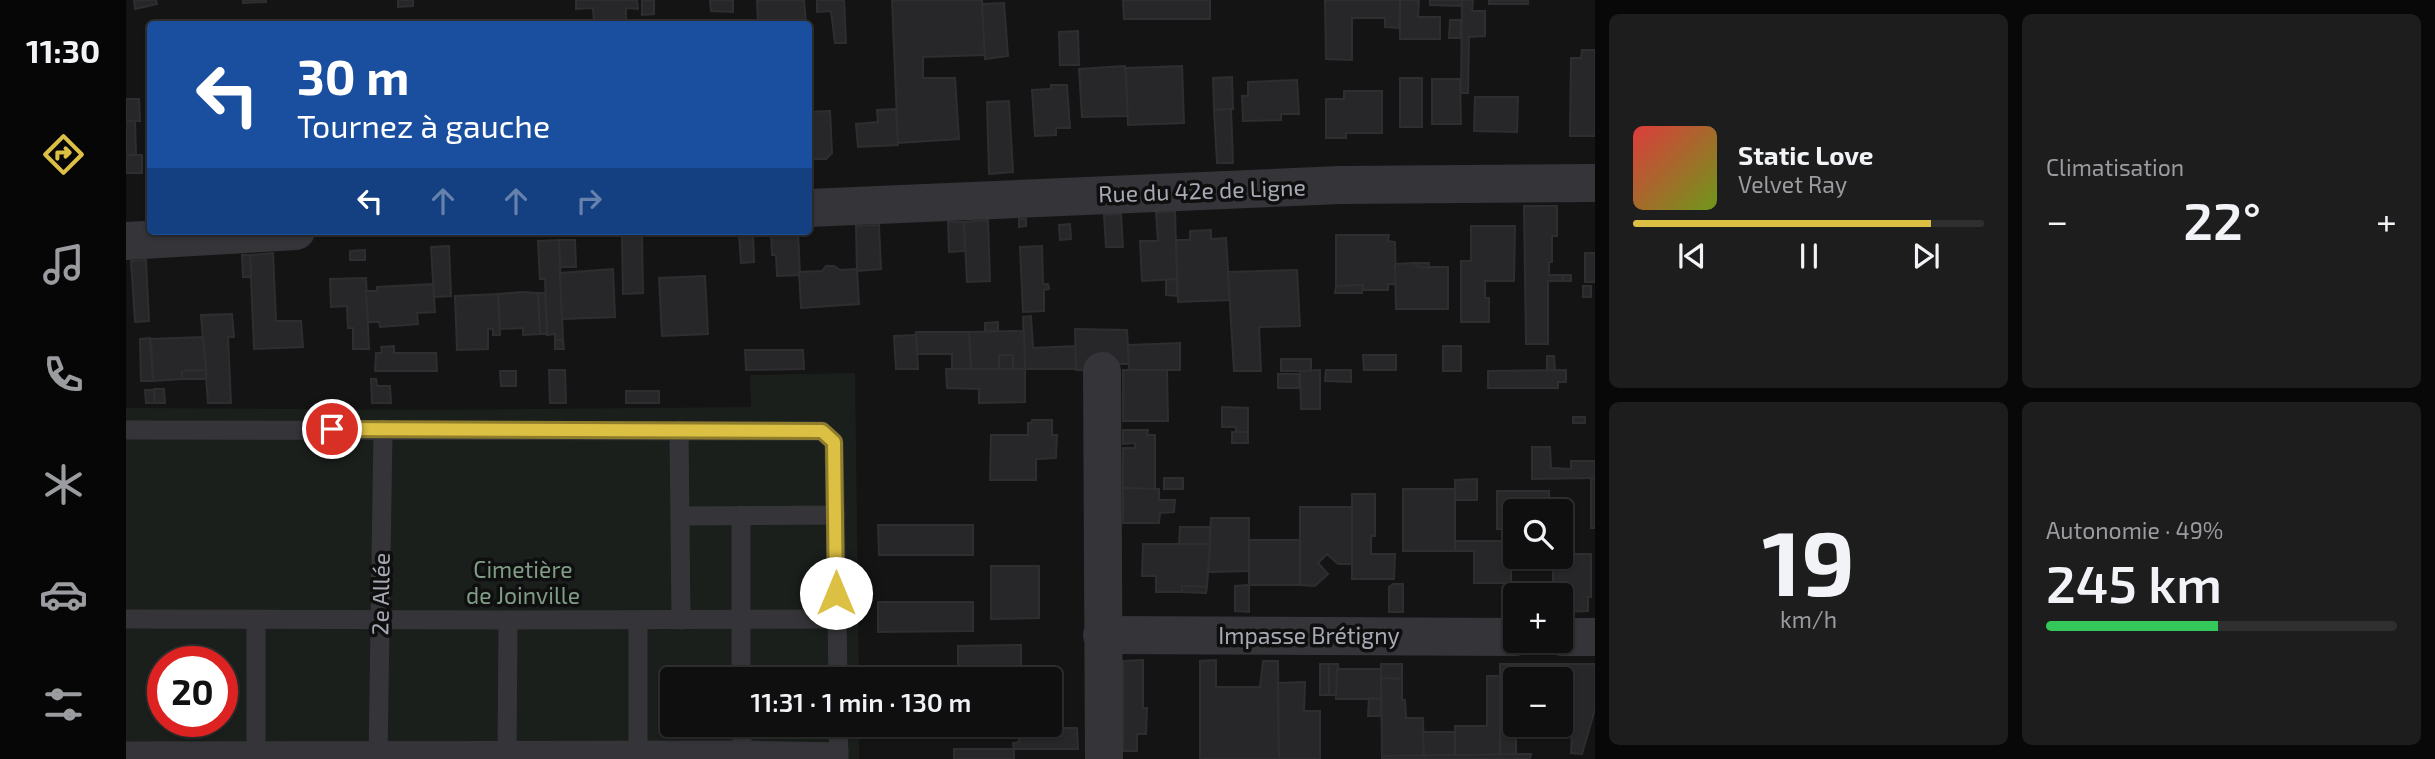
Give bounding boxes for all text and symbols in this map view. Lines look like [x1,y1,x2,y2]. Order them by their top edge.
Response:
text: 11:30 [26,31,100,69]
text: 30 m [297,46,409,105]
icon: left [182,49,273,140]
text: Tournez à gauche [297,106,550,144]
icon: directions [39,130,88,179]
text: Static Love [1738,139,1874,170]
text: Climatisation [2046,153,2184,181]
text: Velvet Ray [1738,170,1847,198]
street label: Rue du 42e de Ligne [1098,172,1306,208]
icon: left [351,182,389,220]
icon: ahead [424,182,462,220]
icon: ahead [497,182,535,220]
icon: right [570,182,608,220]
text: 22° [2183,188,2261,250]
text: − [2046,197,2068,243]
text: + [2376,197,2397,243]
icon: previous [1673,237,1711,275]
icon: pause [1790,237,1828,275]
icon: next [1907,237,1945,275]
icon: music [39,240,88,289]
icon: phone [39,350,88,399]
pin [302,399,362,459]
icon: arrive [313,410,351,448]
icon: climate [39,460,88,509]
map controls [1503,499,1573,737]
button: search [1503,499,1573,569]
text: 19 [1762,505,1855,614]
text: Autonomie · 49% [2046,516,2223,544]
text: 245 km [2046,551,2222,613]
street label: 2e Allée [365,552,395,635]
park label: Cimetière de Joinville [466,555,580,609]
position arrow [799,556,873,630]
icon: car [39,570,88,619]
button: + [1503,583,1573,653]
text: km/h [1780,605,1837,633]
street label: Impasse Brétigny [1218,621,1400,649]
speed limit sign: 20 [147,646,238,737]
button: − [1503,667,1573,737]
icon: filters [39,680,88,729]
text: 11:31 · 1 min · 130 m [751,686,971,717]

